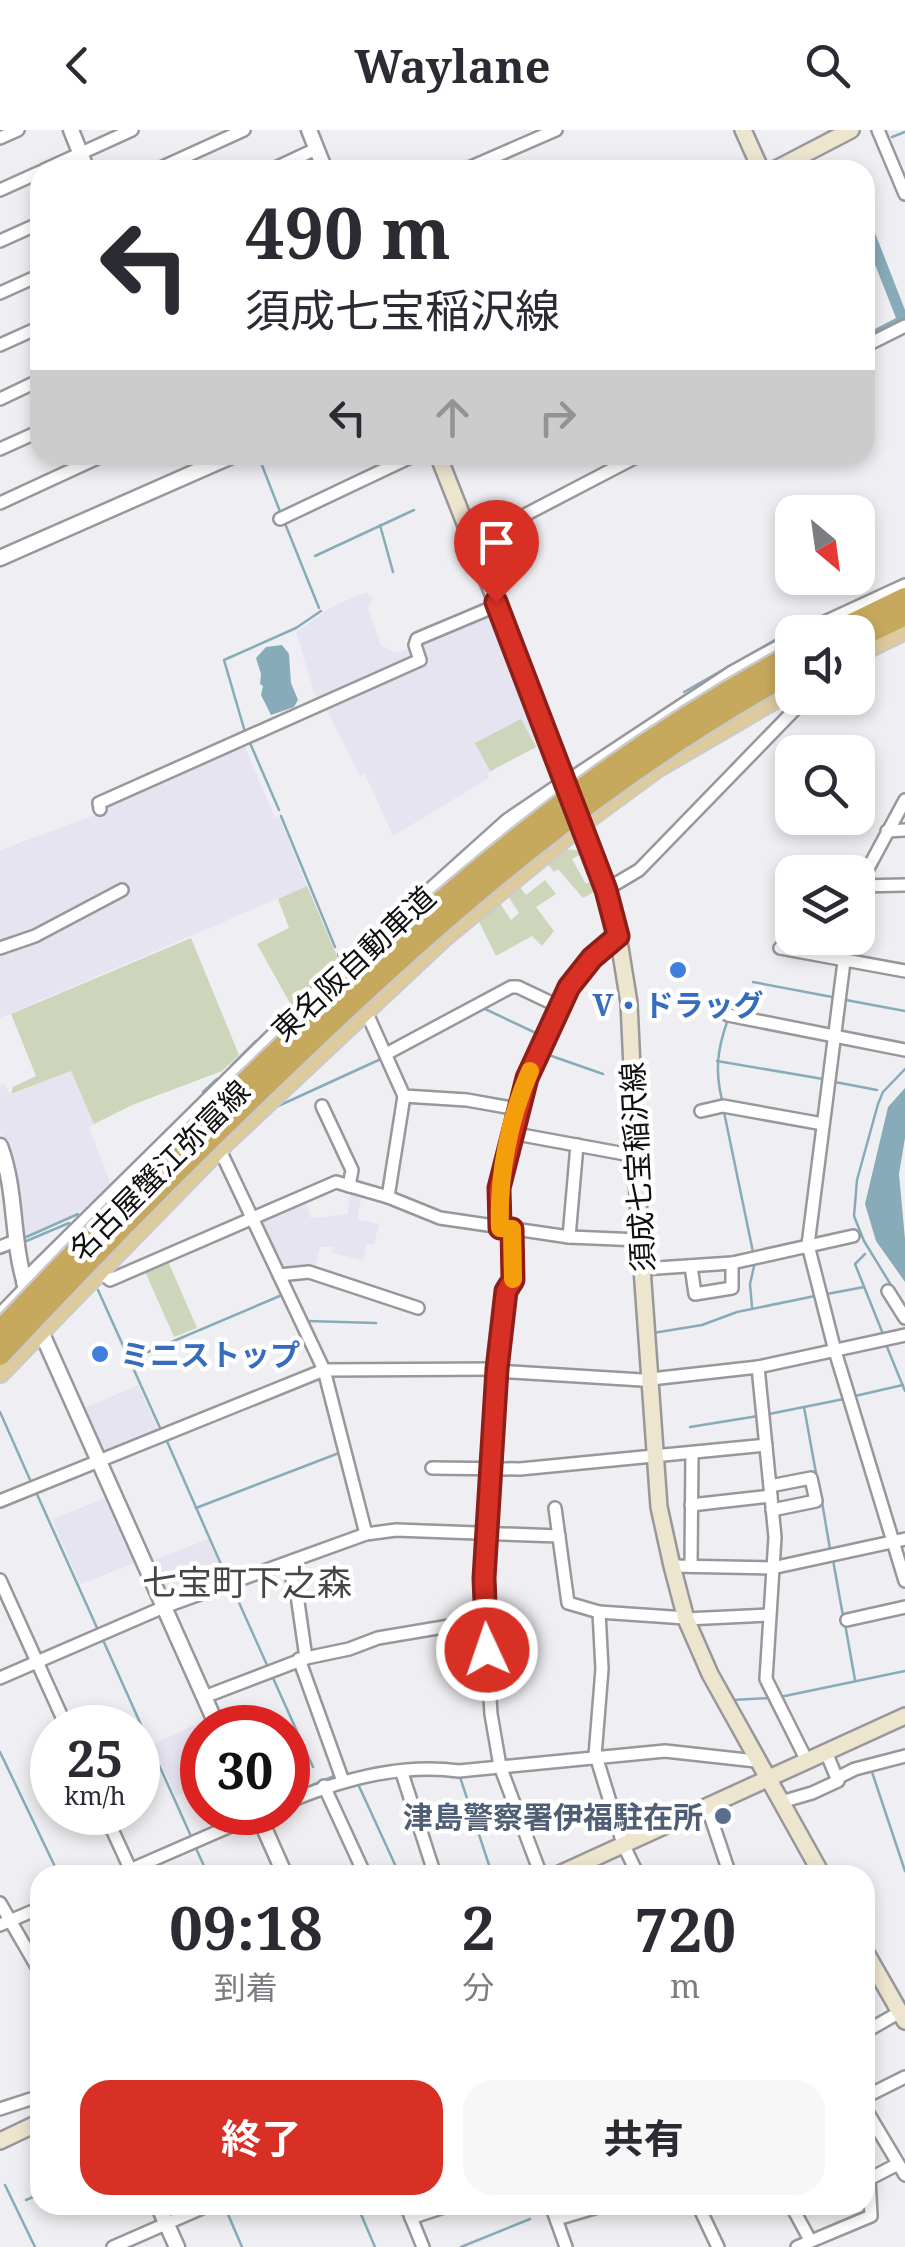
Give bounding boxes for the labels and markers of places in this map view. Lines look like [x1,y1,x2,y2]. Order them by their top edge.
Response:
pin [454,500,539,603]
marker: V・ドラッグ [667,959,689,981]
place label: V・ドラッグ [593,984,763,1025]
place label: ミニストップ [120,1334,300,1375]
marker: ミニストップ [89,1343,111,1365]
place label: 津島警察署伊福駐在所 [403,1796,703,1837]
marker: 津島警察署伊福駐在所 [712,1805,734,1827]

